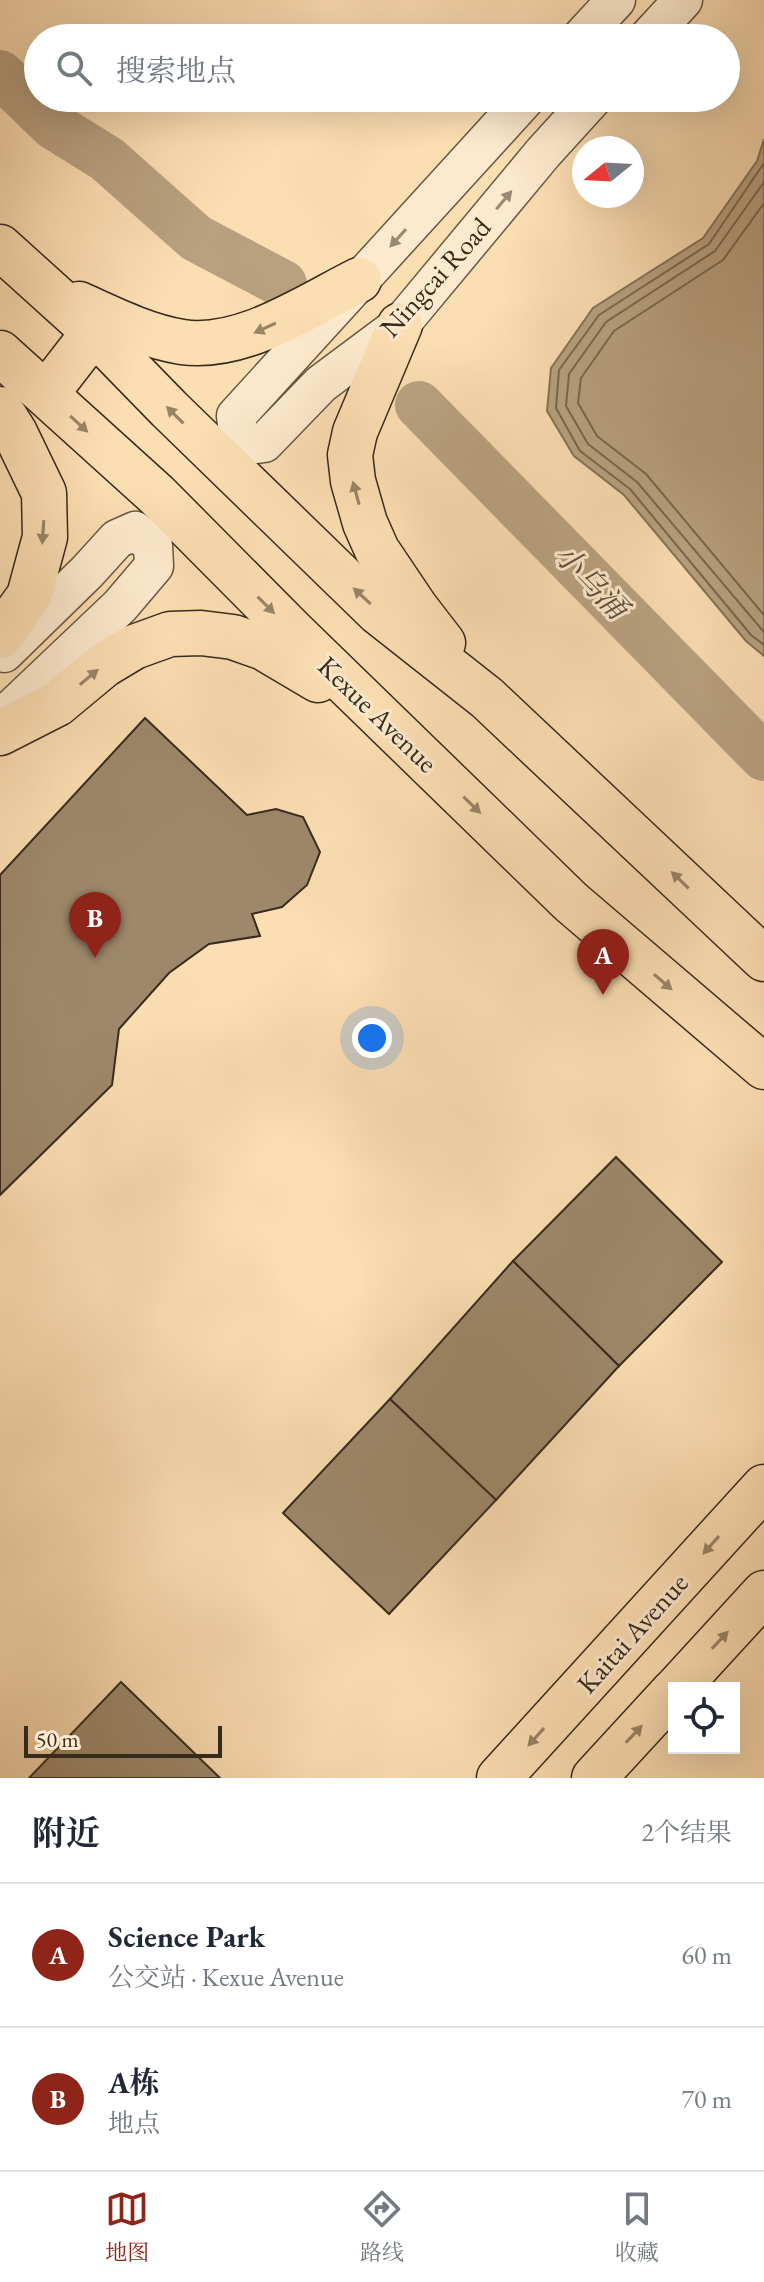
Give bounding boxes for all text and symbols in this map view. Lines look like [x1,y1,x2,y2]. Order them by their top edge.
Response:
search box [24,24,740,112]
icon: search [52,46,96,90]
text: 搜索地点 [116,51,236,90]
north arrow [572,136,644,208]
one-way arrow [495,190,512,210]
street label: Ningcai Road [372,209,499,344]
one-way arrow [389,228,407,247]
one-way arrow [253,321,276,335]
one-way arrow [166,407,185,425]
one-way arrow [69,414,88,432]
one-way arrow [350,480,362,505]
one-way arrow [36,520,49,545]
water label: 小乌涌 [546,535,638,629]
one-way arrow [353,588,372,606]
one-way arrow [256,595,275,614]
street label: Kexue Avenue [310,648,446,780]
one-way arrow [79,669,99,686]
one-way arrow [462,796,481,814]
one-way arrow [671,871,690,890]
pin: B [69,892,121,958]
pin: A [577,929,629,995]
one-way arrow [652,973,672,990]
your location [352,1018,392,1058]
one-way arrow [703,1535,721,1554]
street label: Kaitai Avenue [568,1565,696,1701]
one-way arrow [711,1631,729,1650]
map controls [668,1682,740,1754]
button: locate [668,1682,740,1754]
scale bar [24,1722,222,1758]
text: 50 m [36,1725,79,1754]
one-way arrow [625,1725,643,1744]
one-way arrow [528,1727,546,1746]
text: 附近 [32,1811,100,1855]
text: 2个结果 [642,1815,732,1849]
text: Science Park [108,1917,265,1956]
text: A [49,1938,67,1972]
text: 60 m [682,1938,732,1972]
text: 公交站 · Kexue Avenue [108,1960,344,1994]
text: A栋 [108,2063,160,2102]
text: B [50,2082,66,2116]
text: 70 m [682,2082,732,2116]
text: 地点 [108,2106,160,2140]
tab: 地图 [105,2187,149,2267]
tab: 路线 [360,2187,404,2267]
tab: 收藏 [615,2187,659,2267]

